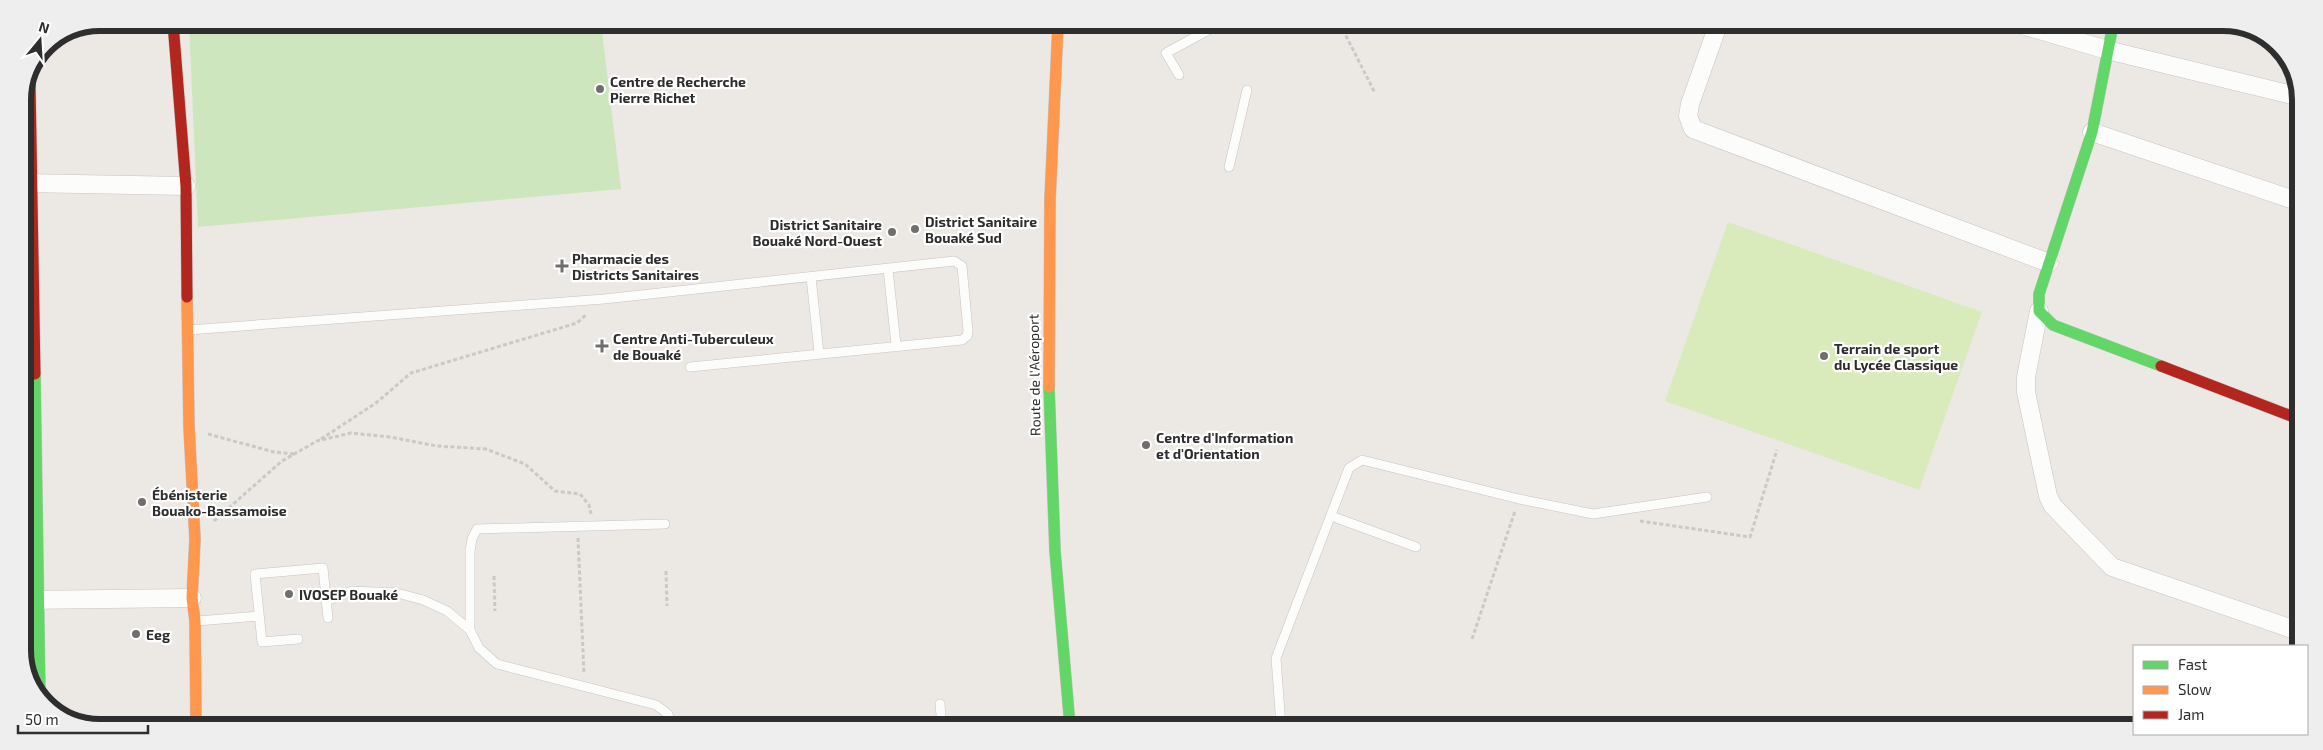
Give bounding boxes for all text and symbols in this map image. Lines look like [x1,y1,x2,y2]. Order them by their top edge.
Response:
north arrow [15,15,65,65]
text: N [37,18,52,37]
place label: Centre de Recherche Pierre Richet [610,73,746,106]
marker: Centre de Recherche Pierre Richet [594,83,606,95]
place label: District Sanitaire Bouaké Sud [925,213,1037,246]
place label: District Sanitaire Bouaké Nord-Ouest [753,216,882,249]
marker: District Sanitaire Bouaké Sud [909,223,921,235]
marker: District Sanitaire Bouaké Nord-Ouest [886,226,898,238]
place label: Pharmacie des Districts Sanitaires [572,250,699,283]
marker: Pharmacie des Districts Sanitaires [556,260,568,272]
street label: Route de l'Aéroport [1024,314,1044,436]
place label: Centre Anti-Tuberculeux de Bouaké [613,330,774,363]
marker: Centre Anti-Tuberculeux de Bouaké [595,339,609,353]
place label: Terrain de sport du Lycée Classique [1834,340,1958,373]
marker: Terrain de sport du Lycée Classique [1818,350,1830,362]
place label: Centre d'Information et d'Orientation [1156,429,1293,462]
marker: Centre d'Information et d'Orientation [1140,439,1152,451]
place label: Ébénisterie Bouako-Bassamoise [152,486,287,519]
marker: Ébénisterie Bouako-Bassamoise [136,496,148,508]
place label: IVOSEP Bouaké [299,586,398,603]
marker: IVOSEP Bouaké [283,588,295,600]
place label: Eeg [146,626,170,643]
marker: Eeg [130,628,142,640]
legend [2133,645,2308,735]
text: Fast [2178,655,2208,673]
text: Slow [2178,680,2212,698]
scale bar [18,702,148,734]
text: Jam [2178,705,2204,723]
text: 50 m [25,710,59,728]

